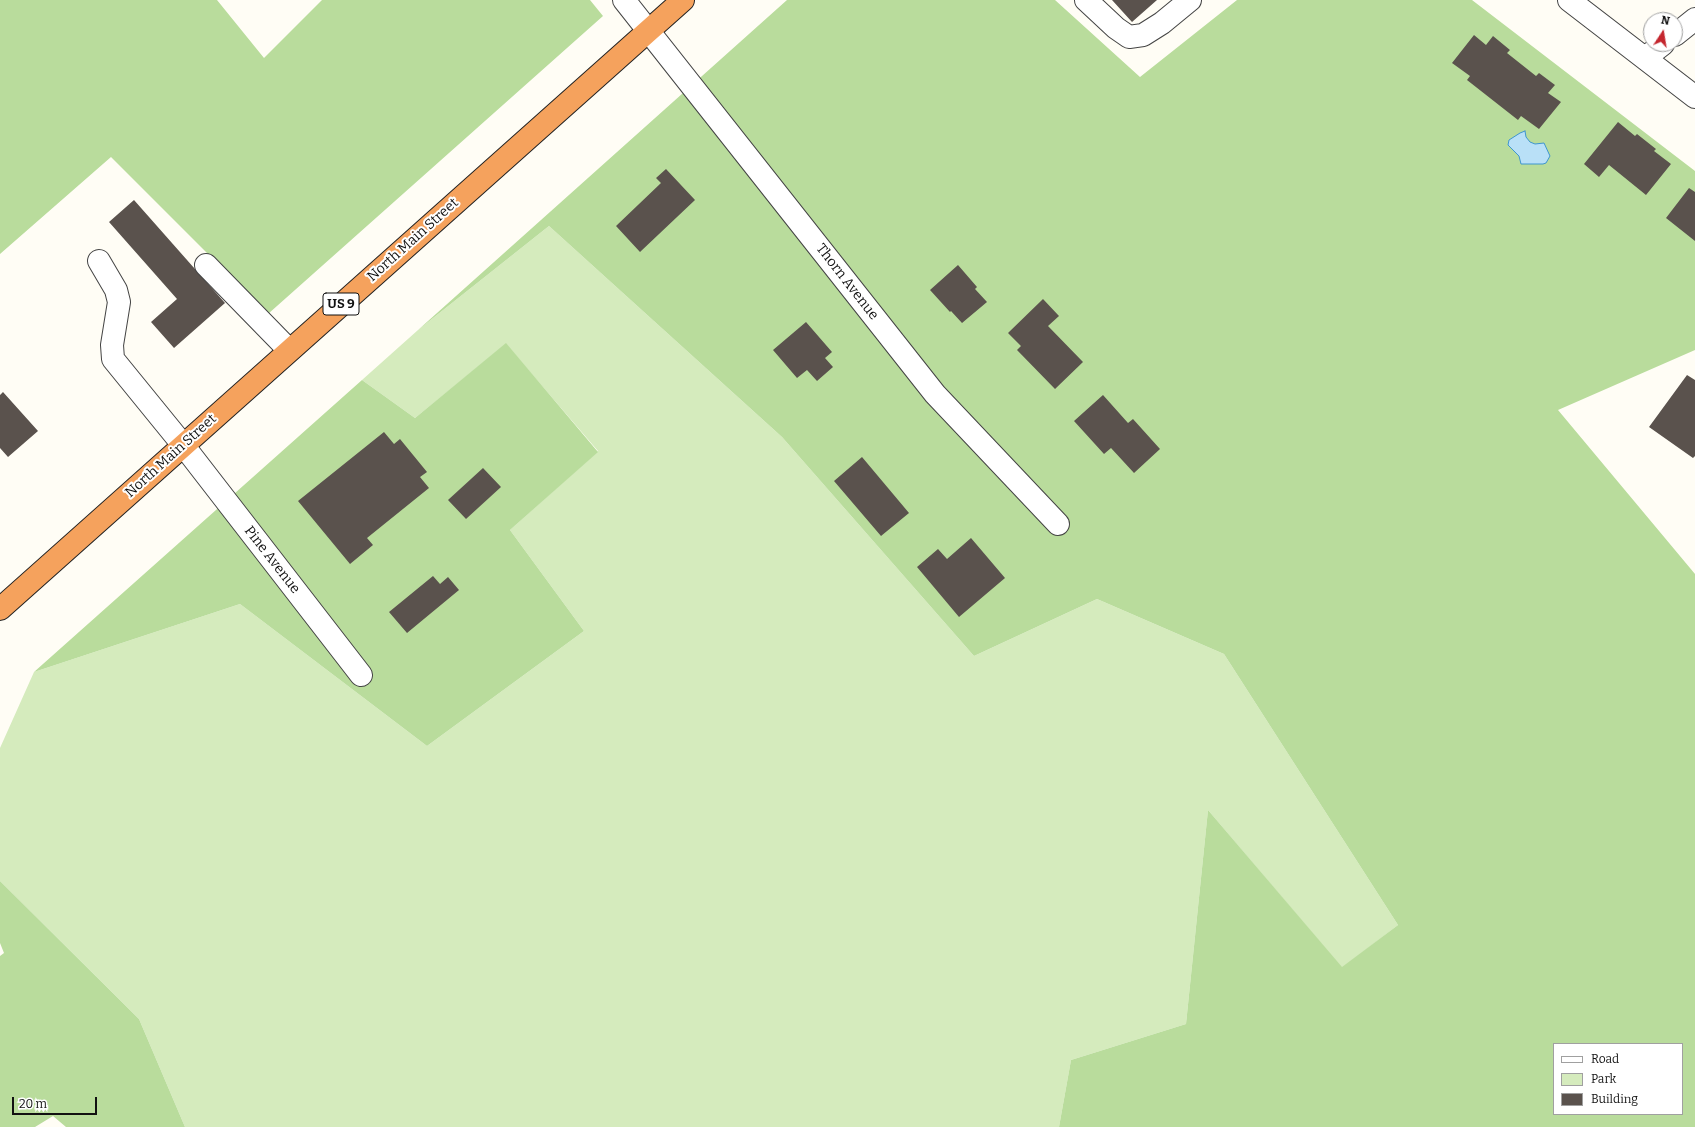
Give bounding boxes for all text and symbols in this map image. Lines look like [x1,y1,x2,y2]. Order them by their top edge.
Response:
north arrow [1643,12,1683,52]
text: N [1660,14,1671,28]
street label: North Main Street [364,195,462,285]
street label: Thorn Avenue [812,241,882,323]
road number: US 9 [323,293,359,315]
street label: North Main Street [122,411,220,501]
street label: Pine Avenue [240,523,304,597]
legend [1553,1043,1683,1115]
text: Road [1591,1052,1619,1066]
text: Park [1591,1072,1616,1086]
scale bar [14,1089,99,1115]
text: Building [1591,1092,1638,1106]
text: 20 m [19,1097,47,1111]

